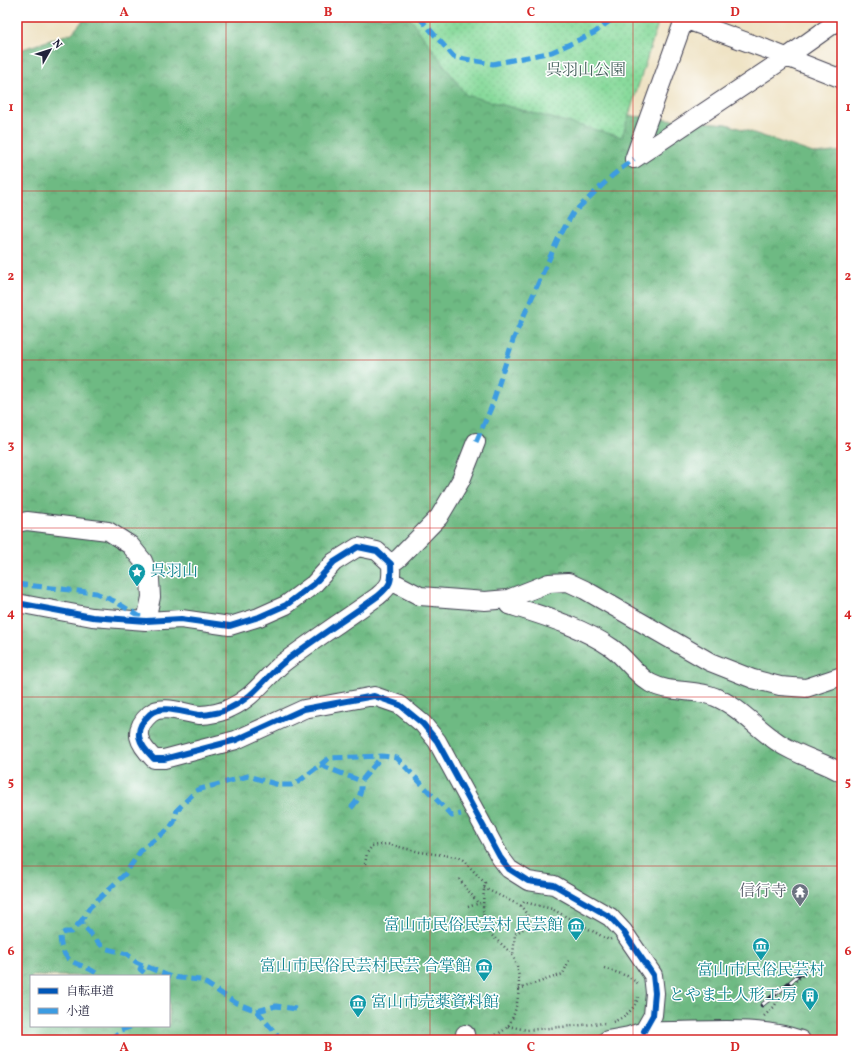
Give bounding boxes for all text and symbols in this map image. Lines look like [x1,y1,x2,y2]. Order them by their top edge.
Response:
text: A [119,4,129,22]
text: B [324,4,333,22]
text: C [527,4,535,22]
text: D [730,4,740,22]
north arrow [30,30,70,70]
text: N [48,37,65,52]
park label: 呉羽山公園 [546,60,626,82]
text: 1 [8,99,14,117]
text: 1 [845,99,851,117]
text: 2 [8,268,15,286]
text: 2 [845,268,852,286]
text: 3 [8,437,15,455]
text: 3 [845,437,852,455]
place label: 呉羽山 [150,561,198,583]
place icon: 呉羽山 [127,562,147,587]
text: 4 [7,605,15,623]
text: 4 [844,605,852,623]
text: 5 [8,774,14,792]
text: 5 [845,774,851,792]
place label: 信行寺 [739,881,787,903]
temple icon: 信行寺 [790,882,810,907]
place label: 富山市民俗民芸村 民芸館 [384,915,563,937]
museum icon: 富山市民俗民芸村 民芸館 [566,916,586,941]
museum icon: 富山市民俗民芸村 [751,936,771,961]
text: 6 [7,943,15,961]
text: 6 [844,943,852,961]
place label: 富山市民俗民芸村民芸 合掌館 [260,956,471,978]
museum icon: 富山市民俗民芸村民芸 合掌館 [474,957,494,982]
place label: 富山市民俗民芸村 [697,960,825,982]
legend [30,975,170,1027]
text: 自転車道 [66,984,114,1000]
place label: とやま土人形工房 [669,985,797,1007]
building icon: とやま土人形工房 [800,986,820,1011]
place label: 富山市売薬資料館 [371,992,499,1014]
museum icon: 富山市売薬資料館 [348,993,368,1018]
text: 小道 [66,1004,90,1020]
text: A [119,1039,129,1057]
text: B [324,1039,333,1057]
text: C [527,1039,535,1057]
text: D [730,1039,740,1057]

